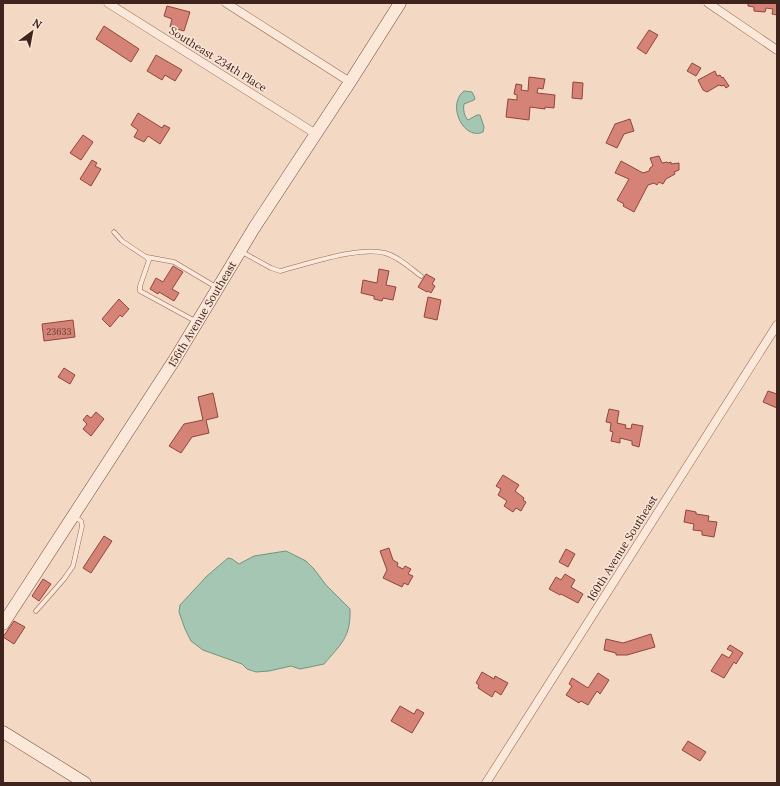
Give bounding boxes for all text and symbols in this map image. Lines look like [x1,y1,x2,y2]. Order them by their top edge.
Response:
north arrow [12,12,52,52]
text: N [30,15,45,32]
street label: Southeast 234th Place [167,23,269,95]
street label: 156th Avenue Southeast [165,258,240,370]
house number: 23633 [47,326,71,337]
street label: 160th Avenue Southeast [584,492,661,604]

